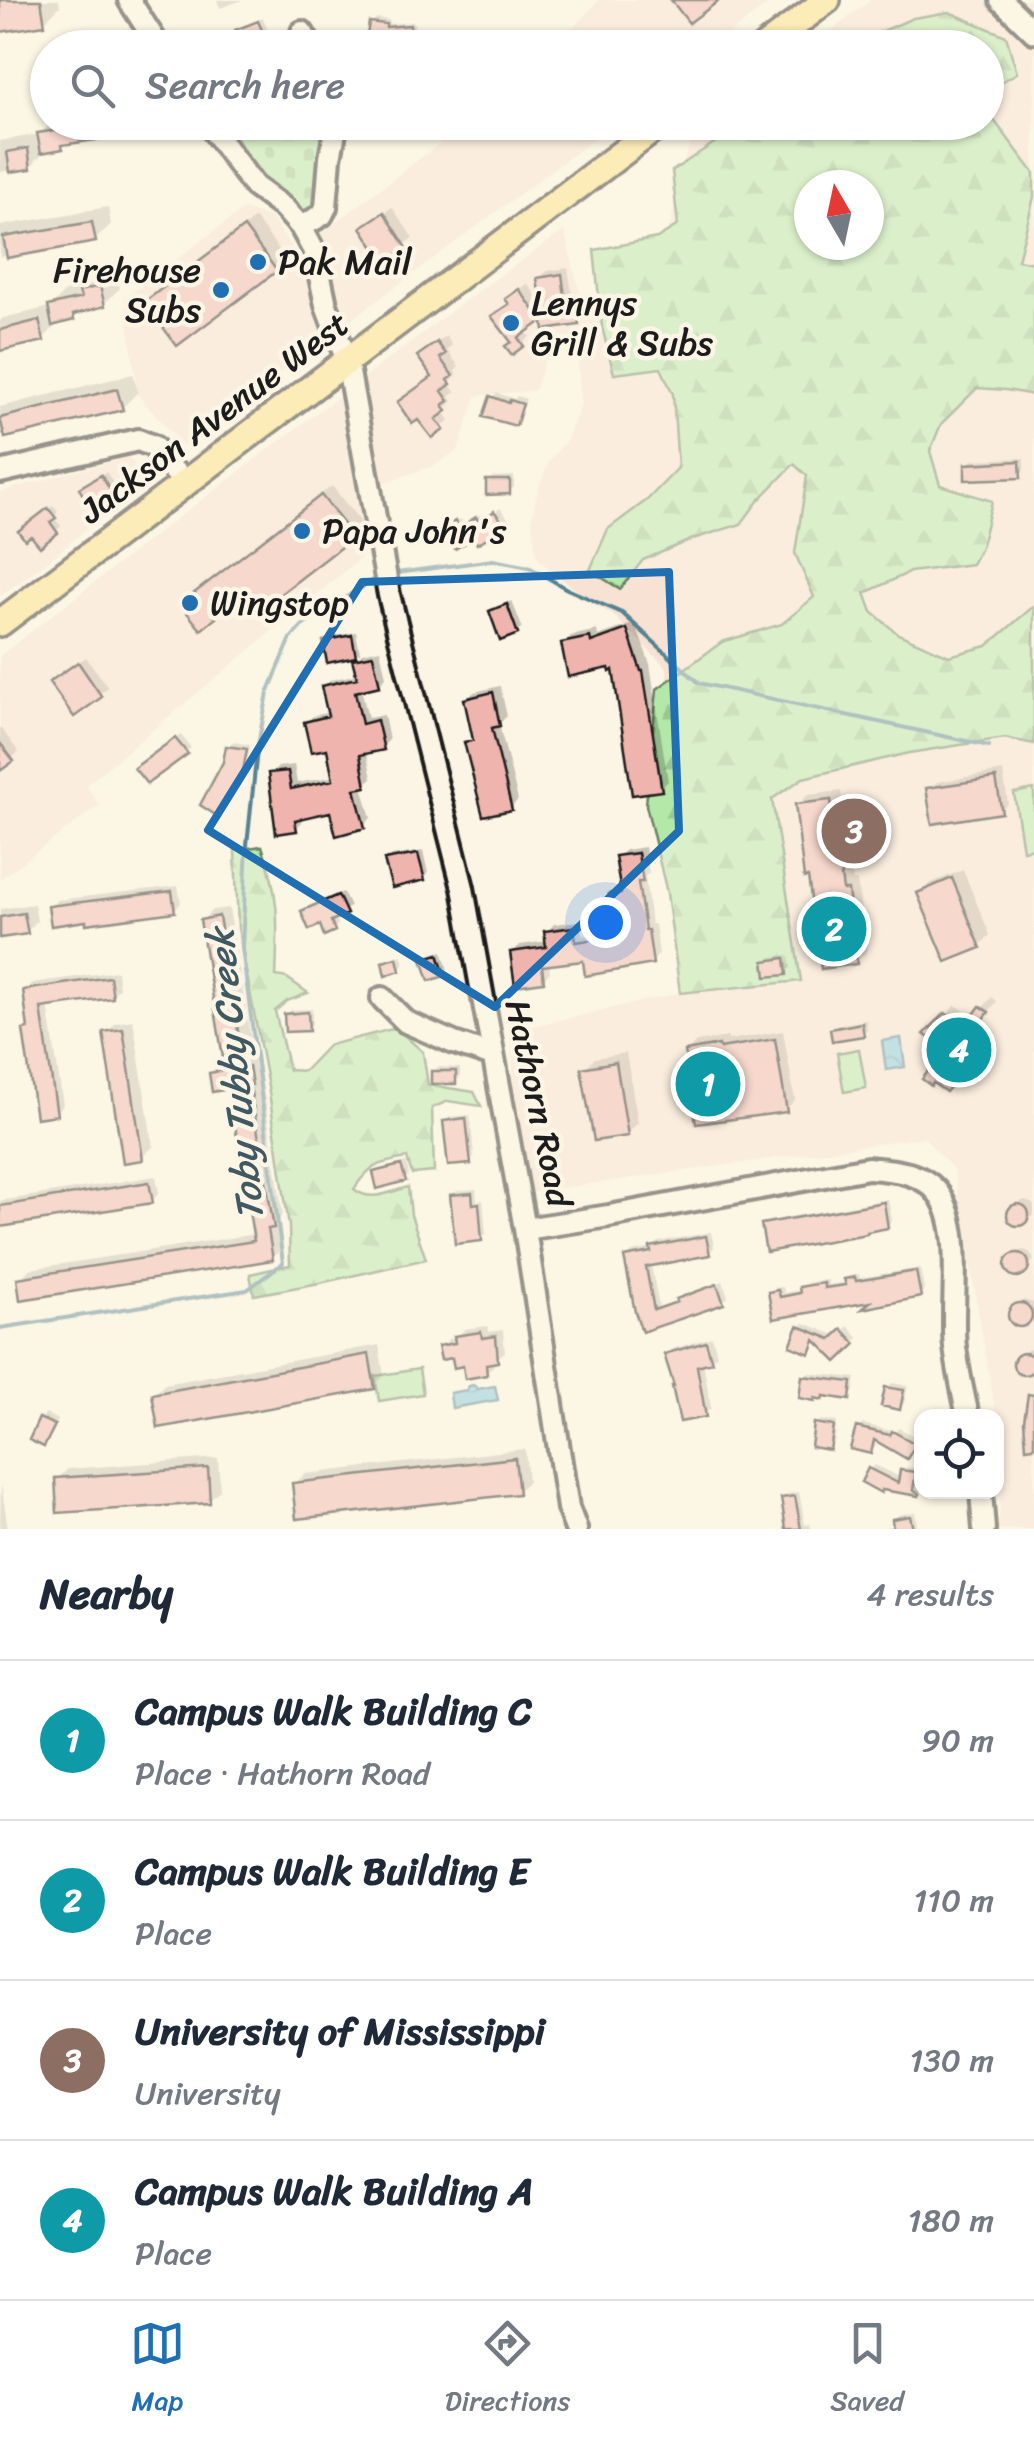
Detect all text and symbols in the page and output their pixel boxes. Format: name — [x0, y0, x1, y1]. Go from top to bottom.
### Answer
search box — [30, 30, 1004, 140]
text: Search here — [145, 52, 345, 119]
icon: search — [65, 58, 120, 113]
north arrow — [794, 170, 884, 260]
place label: Pak Mail — [278, 231, 413, 293]
place label: Firehouse Subs — [53, 239, 201, 341]
marker: Pak Mail — [247, 251, 269, 273]
place label: Lennys Grill & Subs — [531, 272, 713, 374]
marker: Firehouse Subs — [210, 279, 232, 301]
street label: Jackson Avenue West — [64, 294, 363, 541]
marker: Lennys Grill & Subs — [500, 312, 522, 334]
place label: Papa John's — [322, 500, 507, 562]
marker: Papa John's — [291, 520, 313, 542]
place label: Wingstop — [210, 572, 349, 634]
marker: Wingstop — [179, 592, 201, 614]
pin: 3 — [822, 794, 886, 868]
pin: 2 — [802, 892, 866, 966]
your location — [580, 897, 631, 948]
water label: Toby Tubby Creek — [186, 921, 284, 1224]
street label: Hathorn Road — [487, 994, 592, 1215]
pin: 4 — [926, 1012, 992, 1088]
pin: 1 — [676, 1046, 740, 1122]
map controls — [914, 1409, 1004, 1499]
button: locate — [914, 1409, 1004, 1499]
text: Nearby — [40, 1557, 173, 1631]
text: 4 results — [866, 1566, 994, 1623]
text: Campus Walk Building C — [135, 1678, 532, 1745]
text: 1 — [66, 1712, 79, 1769]
text: 90 m — [921, 1712, 994, 1769]
text: Place · Hathorn Road — [135, 1745, 430, 1802]
text: Campus Walk Building E — [135, 1838, 529, 1905]
text: 2 — [63, 1872, 82, 1929]
text: 110 m — [913, 1872, 994, 1929]
text: Place — [135, 1905, 212, 1962]
text: University of Mississippi — [135, 1998, 545, 2065]
text: 3 — [64, 2032, 81, 2089]
text: 130 m — [910, 2032, 994, 2089]
text: University — [135, 2065, 281, 2122]
text: Campus Walk Building A — [135, 2158, 533, 2225]
text: 4 — [62, 2192, 83, 2249]
text: 180 m — [908, 2192, 994, 2249]
text: Place — [135, 2225, 212, 2282]
tab: Map — [130, 2316, 185, 2425]
tab: Directions — [445, 2316, 570, 2425]
tab: Saved — [830, 2316, 904, 2425]

